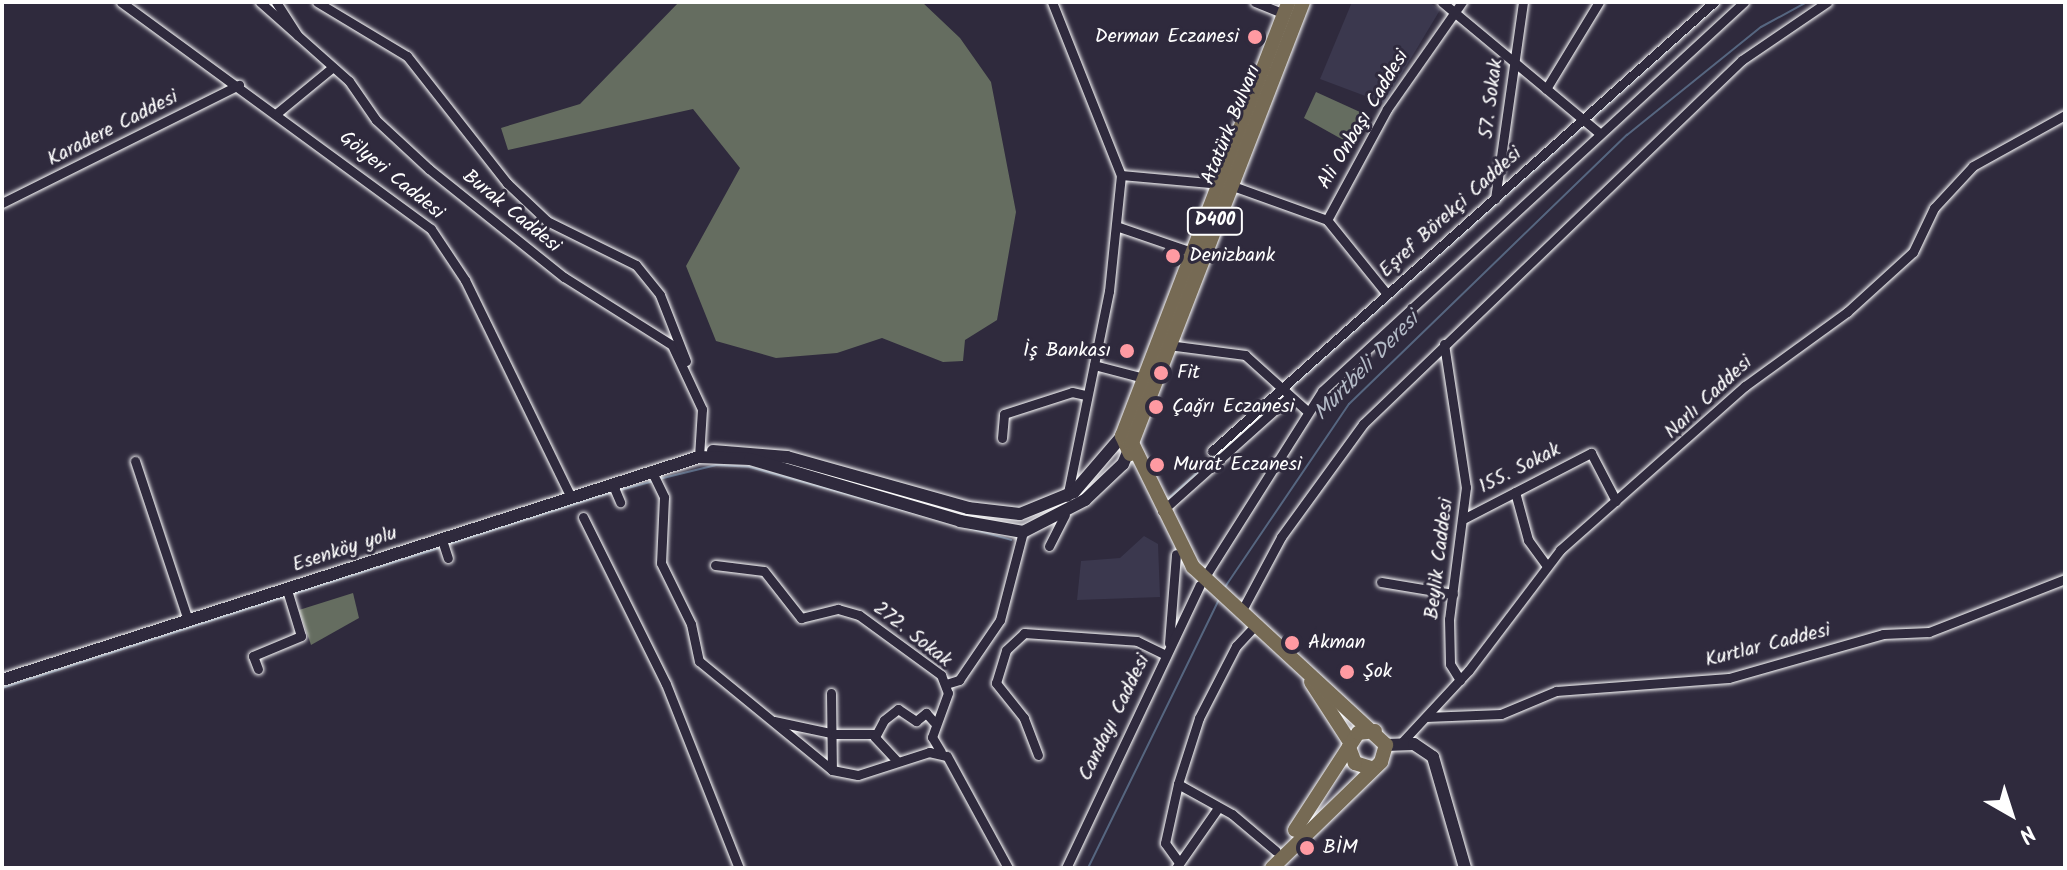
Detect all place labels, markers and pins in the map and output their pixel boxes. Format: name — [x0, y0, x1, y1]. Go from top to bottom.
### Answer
place label: Derman Eczanesi — [1095, 25, 1239, 49]
marker: Derman Eczanesi — [1246, 28, 1264, 46]
place label: Denizbank — [1189, 244, 1275, 268]
marker: Denizbank — [1164, 247, 1182, 265]
place label: İş Bankası — [1023, 339, 1111, 363]
marker: İş Bankası — [1118, 342, 1136, 360]
place label: Fit — [1177, 361, 1200, 385]
marker: Fit — [1152, 364, 1170, 382]
place label: Çağrı Eczanesi — [1172, 395, 1294, 419]
marker: Çağrı Eczanesi — [1147, 398, 1165, 416]
place label: Murat Eczanesi — [1173, 453, 1302, 477]
marker: Murat Eczanesi — [1148, 456, 1166, 474]
place label: Akman — [1308, 631, 1365, 655]
marker: Akman — [1283, 634, 1301, 652]
place label: Şok — [1363, 660, 1392, 684]
marker: Şok — [1338, 663, 1356, 681]
place label: BİM — [1323, 836, 1358, 860]
marker: BİM — [1298, 839, 1316, 857]

